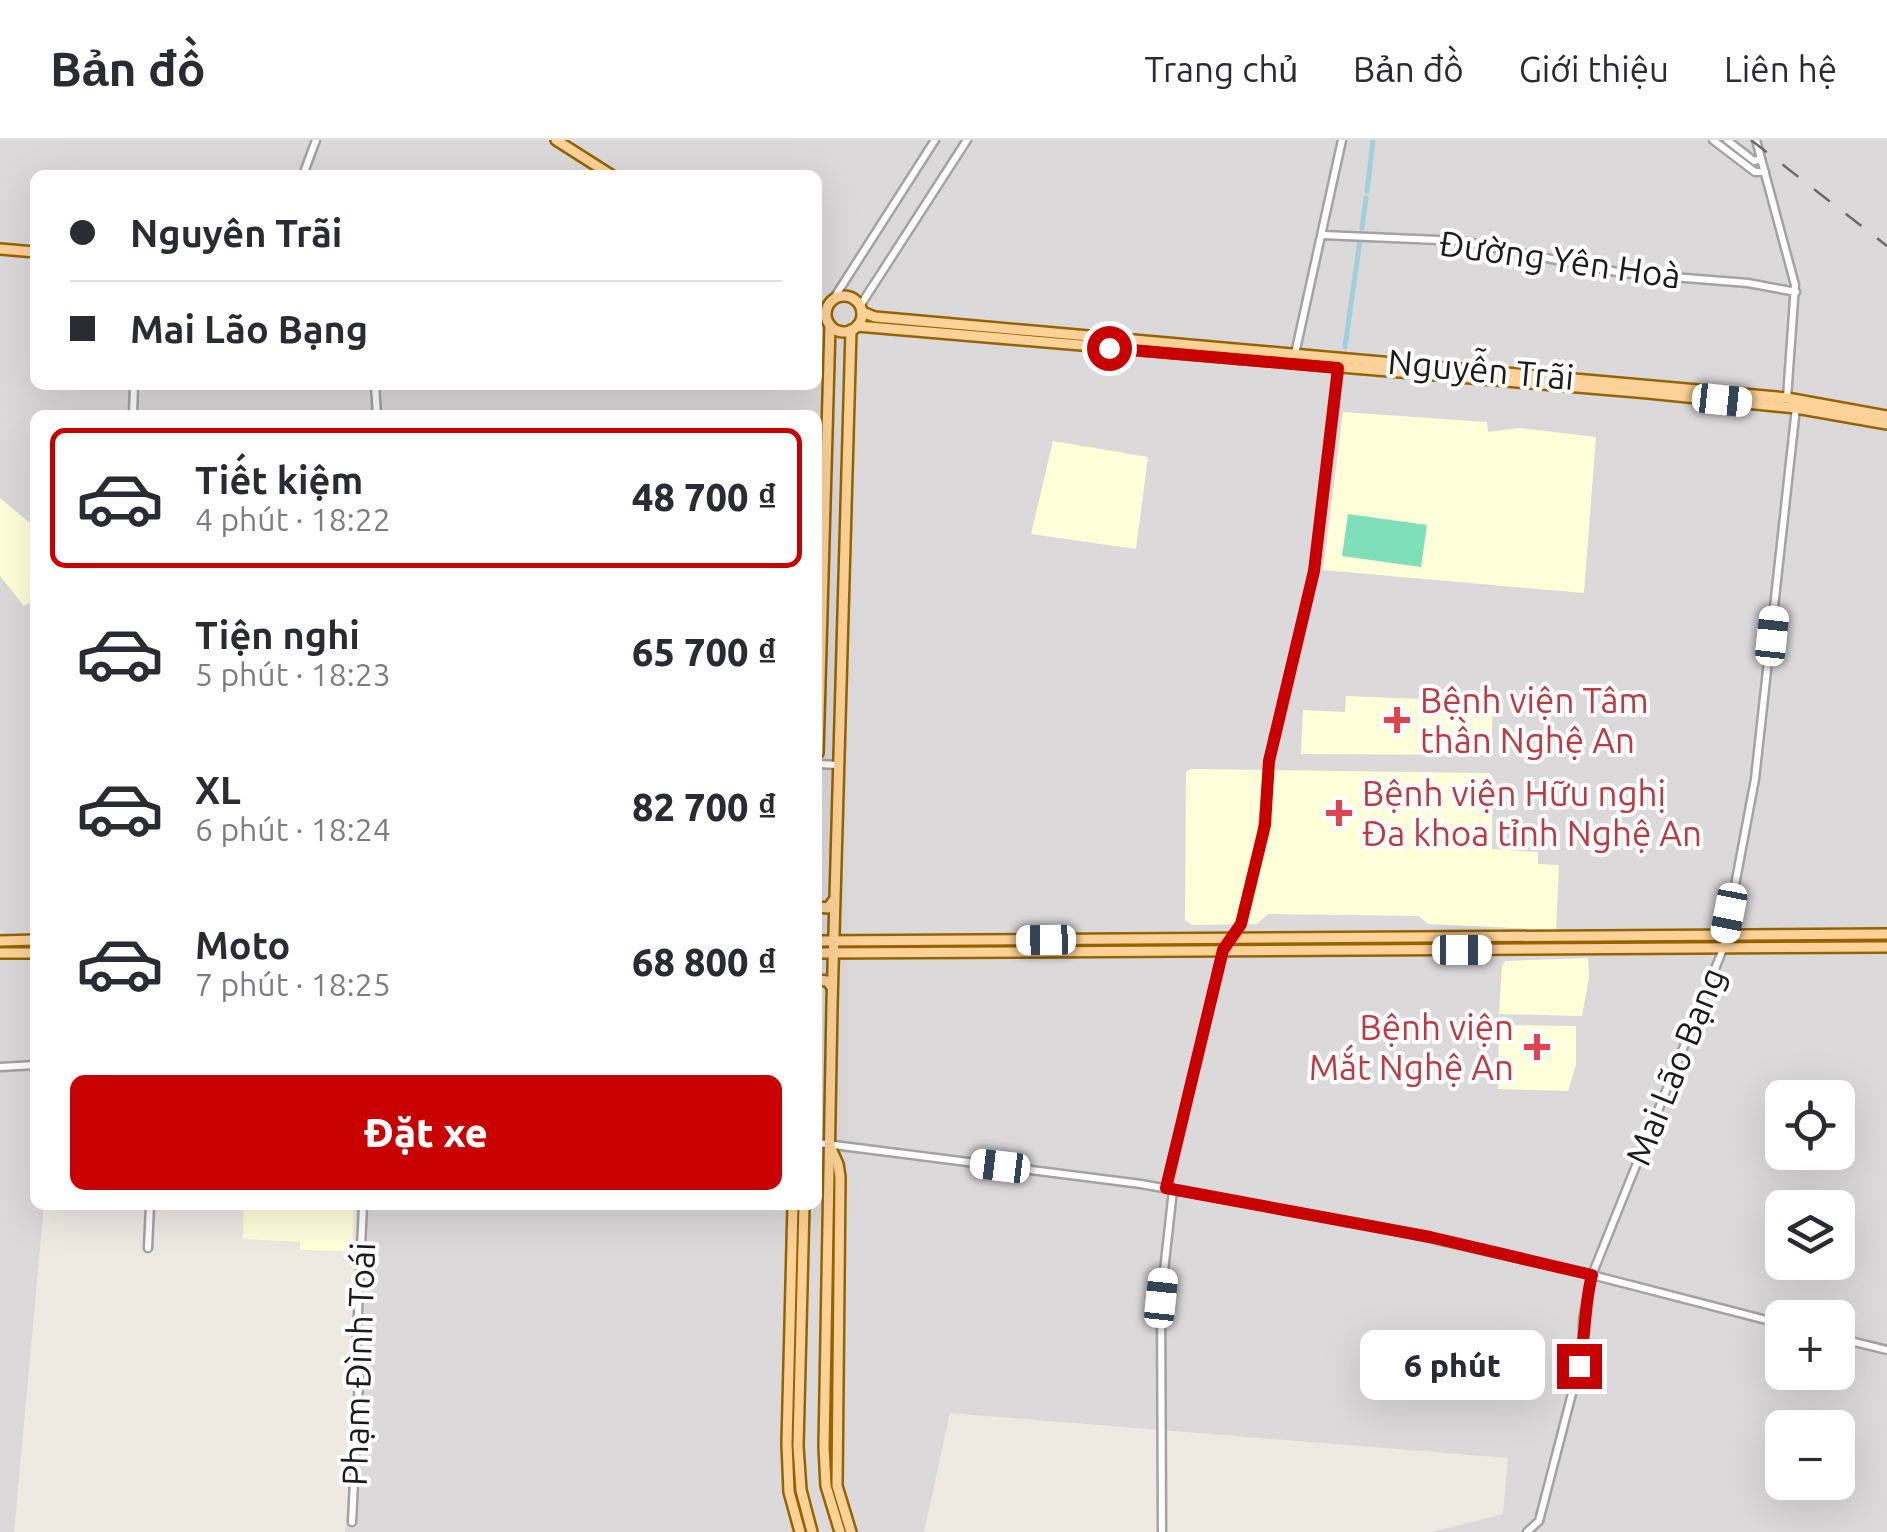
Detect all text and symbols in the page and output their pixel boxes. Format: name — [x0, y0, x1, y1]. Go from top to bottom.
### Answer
text: Bản đồ — [50, 41, 206, 95]
text: Trang chủ — [1145, 49, 1298, 89]
text: Bản đồ — [1353, 49, 1464, 89]
text: Giới thiệu — [1519, 49, 1669, 89]
text: Liên hệ — [1724, 49, 1837, 89]
text: Nguyên Trãi — [130, 212, 342, 254]
street label: Đường Yên Hoà — [1437, 222, 1683, 296]
text: Mai Lão Bạng — [130, 308, 368, 350]
route start — [1087, 326, 1132, 371]
street label: Nguyễn Trãi — [1386, 339, 1576, 397]
car — [1691, 382, 1753, 418]
icon: car — [75, 453, 165, 543]
text: Tiết kiệm — [195, 459, 363, 501]
text: 48 700 ₫ — [632, 476, 777, 518]
text: 4 phút · 18:22 — [195, 501, 391, 537]
car — [1754, 605, 1790, 667]
icon: car — [75, 608, 165, 698]
text: Tiện nghi — [195, 614, 360, 656]
text: 65 700 ₫ — [632, 631, 777, 673]
text: 5 phút · 18:23 — [195, 656, 391, 692]
place label: Bệnh viện Tâm thần Nghệ An — [1420, 680, 1649, 760]
marker: Bệnh viện Tâm thần Nghệ An — [1384, 707, 1410, 733]
icon: car — [75, 763, 165, 853]
text: XL — [195, 769, 241, 811]
place label: Bệnh viện Hữu nghị Đa khoa tỉnh Nghệ An — [1362, 773, 1702, 853]
text: 82 700 ₫ — [632, 786, 777, 828]
marker: Bệnh viện Hữu nghị Đa khoa tỉnh Nghệ An — [1326, 800, 1352, 826]
text: 6 phút · 18:24 — [195, 811, 391, 847]
car — [1709, 881, 1749, 945]
icon: car — [75, 918, 165, 1008]
text: Moto — [195, 924, 290, 966]
car — [1016, 924, 1076, 956]
car — [1432, 935, 1492, 965]
text: 68 800 ₫ — [632, 941, 777, 983]
street label: Mai Lão Bạng — [1617, 961, 1733, 1171]
text: 7 phút · 18:25 — [195, 966, 391, 1002]
place label: Bệnh viện Mắt Nghệ An — [1309, 1007, 1514, 1087]
marker: Bệnh viện Mắt Nghệ An — [1524, 1034, 1550, 1060]
button: Đặt xe — [70, 1075, 782, 1190]
map controls — [1765, 1080, 1855, 1500]
button: locate — [1765, 1080, 1855, 1170]
car — [968, 1147, 1032, 1185]
button: layers — [1765, 1190, 1855, 1280]
street label: Phạm Đình Toái — [334, 1242, 382, 1486]
car — [1143, 1267, 1179, 1329]
button: + — [1765, 1300, 1855, 1390]
callout: 6 phút — [1359, 1331, 1544, 1401]
route end — [1557, 1344, 1602, 1389]
text: 6 phút — [1404, 1347, 1501, 1383]
button: − — [1765, 1410, 1855, 1500]

